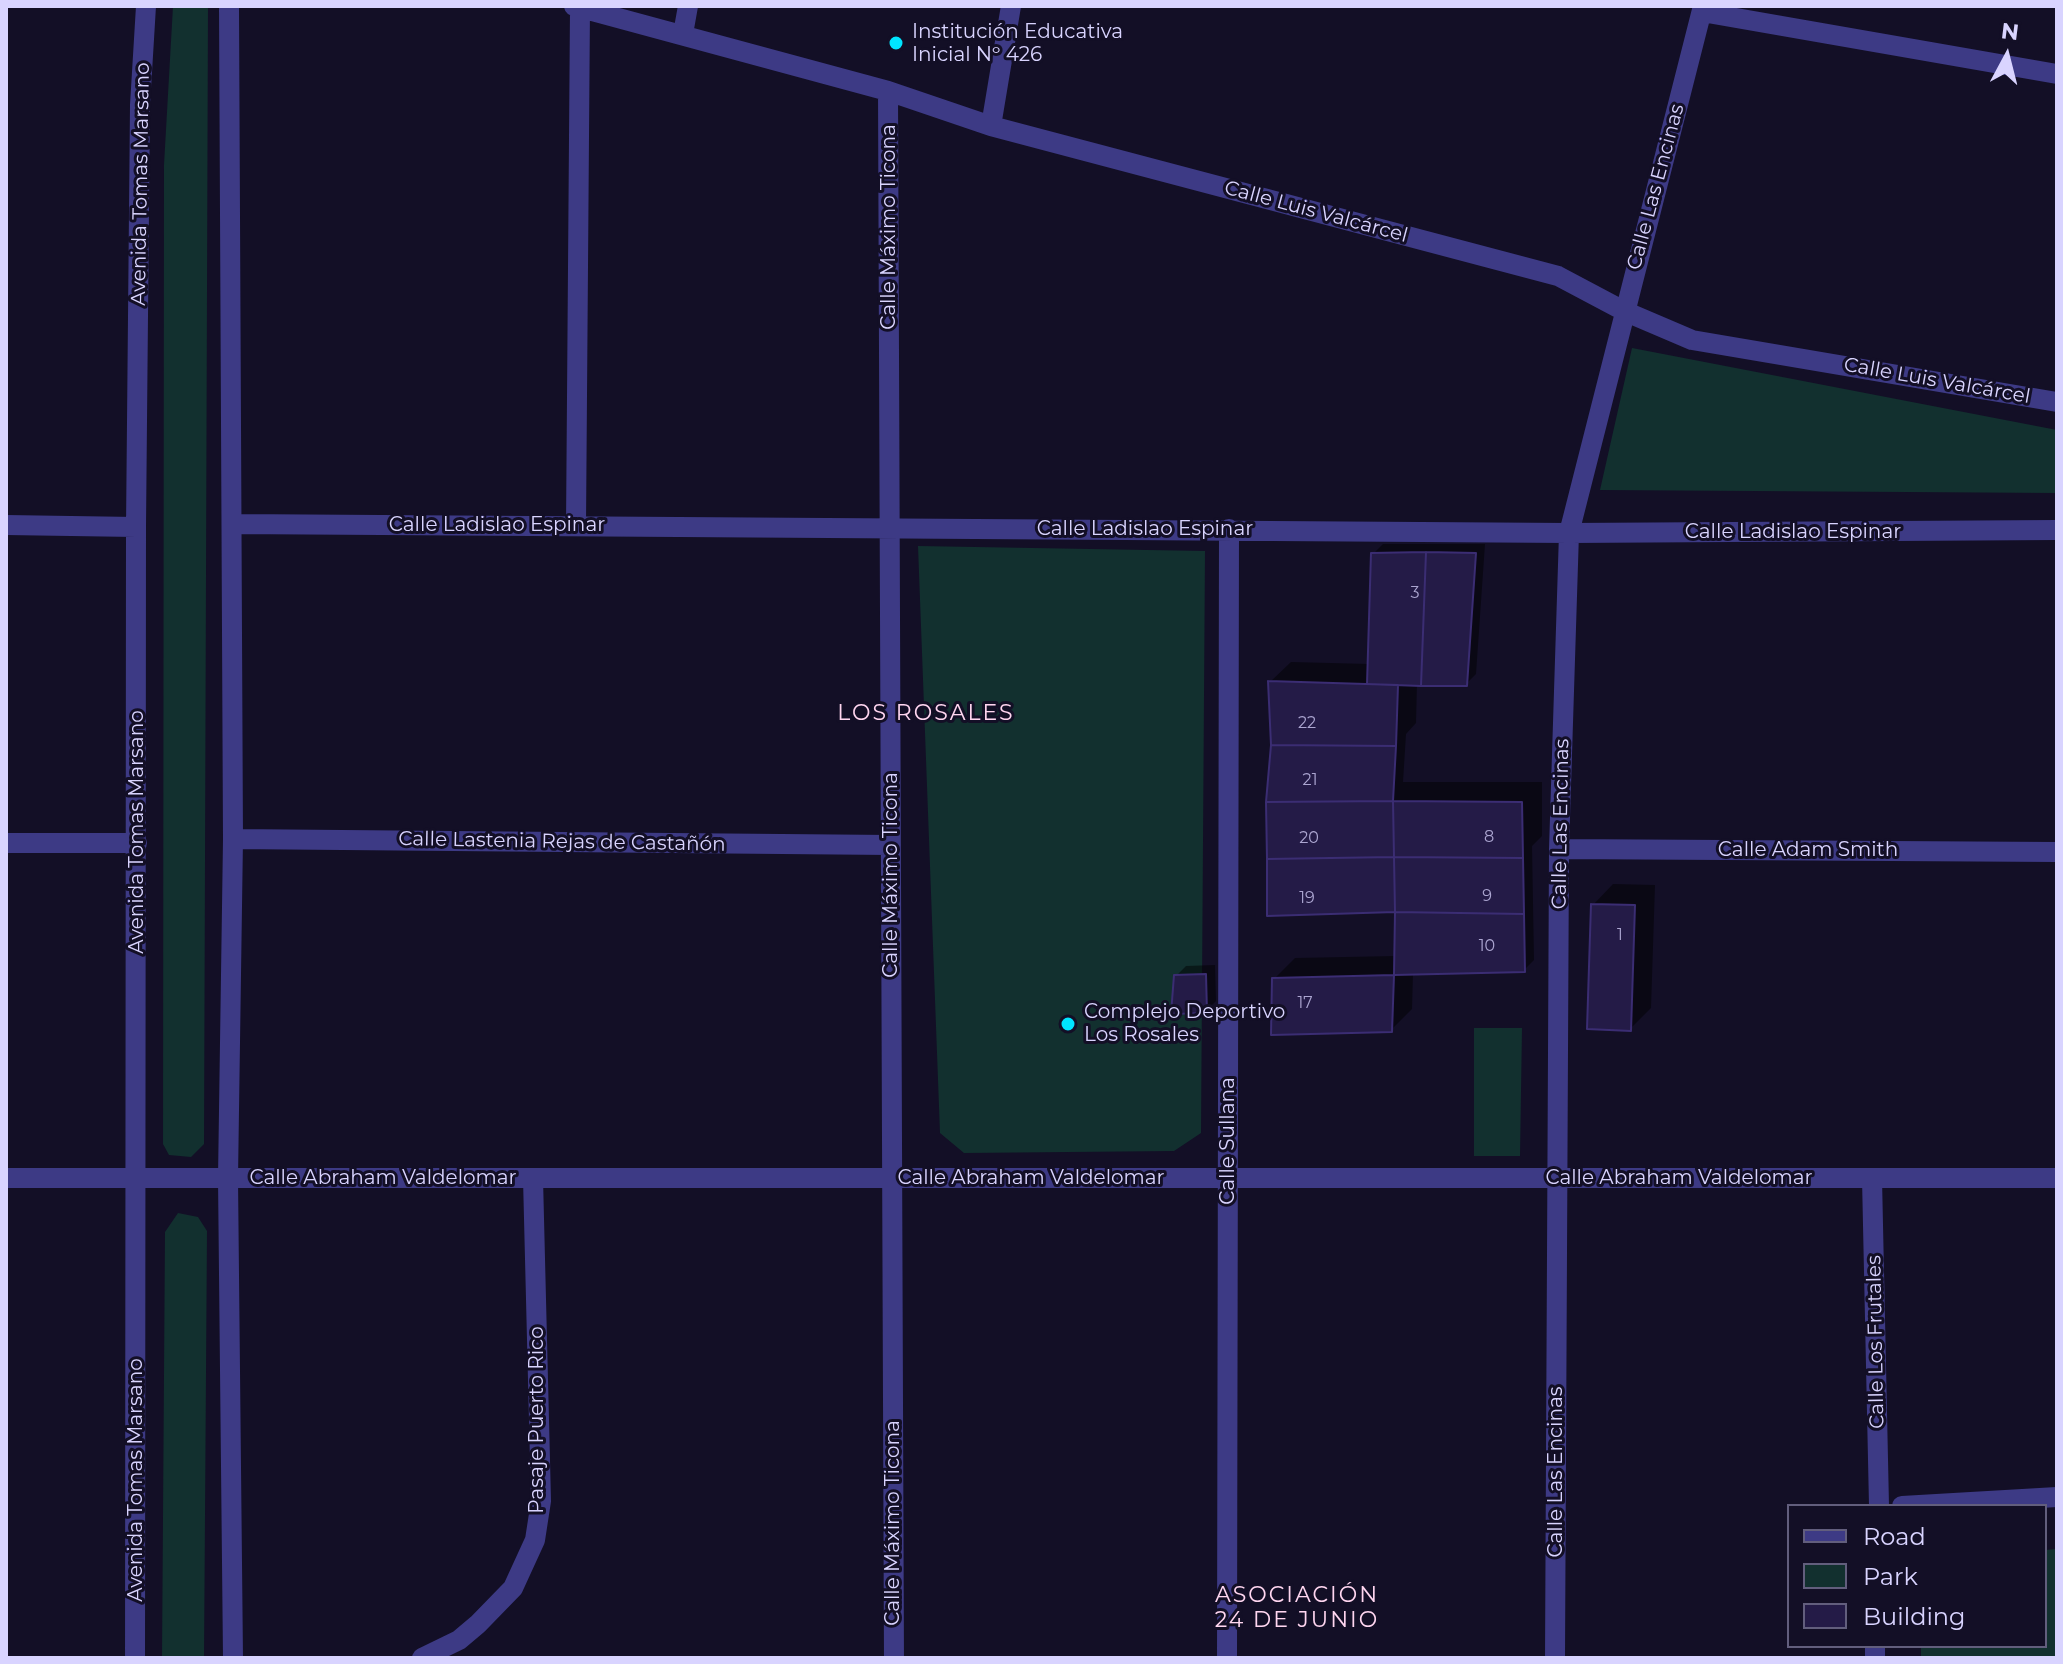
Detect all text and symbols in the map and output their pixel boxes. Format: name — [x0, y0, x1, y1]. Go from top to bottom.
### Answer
north arrow — [1967, 16, 2047, 96]
text: N — [2000, 17, 2020, 46]
place label: Institución Educativa Inicial Nº 426 — [912, 20, 1123, 67]
marker: Institución Educativa Inicial Nº 426 — [887, 34, 905, 52]
street label: Avenida Tomas Marsano — [127, 62, 155, 306]
street label: Calle Las Encinas — [1622, 101, 1690, 273]
street label: Calle Máximo Ticona — [877, 124, 901, 330]
street label: Calle Luis Valcárcel — [1222, 176, 1410, 248]
street label: Calle Luis Valcárcel — [1842, 353, 2032, 409]
street label: Calle Ladislao Espinar — [389, 513, 605, 537]
street label: Calle Ladislao Espinar — [1037, 517, 1253, 541]
street label: Calle Ladislao Espinar — [1685, 520, 1901, 544]
house number: 3 — [1410, 583, 1420, 603]
district label: LOS ROSALES — [837, 701, 1015, 727]
street label: Avenida Tomas Marsano — [125, 710, 149, 954]
house number: 22 — [1298, 713, 1316, 733]
street label: Calle Las Encinas — [1548, 738, 1574, 910]
house number: 21 — [1303, 770, 1317, 790]
street label: Calle Máximo Ticona — [879, 772, 903, 978]
street label: Calle Lastenia Rejas de Castañón — [398, 827, 726, 857]
house number: 8 — [1484, 827, 1494, 847]
house number: 20 — [1299, 828, 1319, 848]
street label: Calle Adam Smith — [1718, 838, 1898, 862]
house number: 9 — [1482, 886, 1492, 906]
house number: 19 — [1299, 888, 1315, 908]
house number: 1 — [1617, 925, 1623, 945]
house number: 10 — [1479, 936, 1495, 956]
house number: 17 — [1297, 993, 1313, 1013]
place label: Complejo Deportivo Los Rosales — [1084, 1000, 1285, 1047]
marker: Complejo Deportivo Los Rosales — [1059, 1015, 1077, 1033]
street label: Calle Sullana — [1216, 1077, 1240, 1205]
street label: Calle Abraham Valdelomar — [249, 1166, 517, 1190]
street label: Calle Abraham Valdelomar — [897, 1166, 1165, 1190]
street label: Calle Abraham Valdelomar — [1545, 1166, 1813, 1190]
street label: Calle Los Frutales — [1862, 1255, 1890, 1429]
street label: Pasaje Puerto Rico — [525, 1326, 549, 1514]
street label: Avenida Tomas Marsano — [124, 1358, 148, 1602]
street label: Calle Las Encinas — [1544, 1387, 1568, 1557]
street label: Calle Máximo Ticona — [881, 1420, 905, 1626]
legend — [1787, 1504, 2047, 1648]
text: Road — [1863, 1522, 1926, 1551]
text: Park — [1863, 1562, 1918, 1591]
district label: ASOCIACIÓN 24 DE JUNIO — [1215, 1583, 1379, 1634]
text: Building — [1863, 1602, 1966, 1631]

